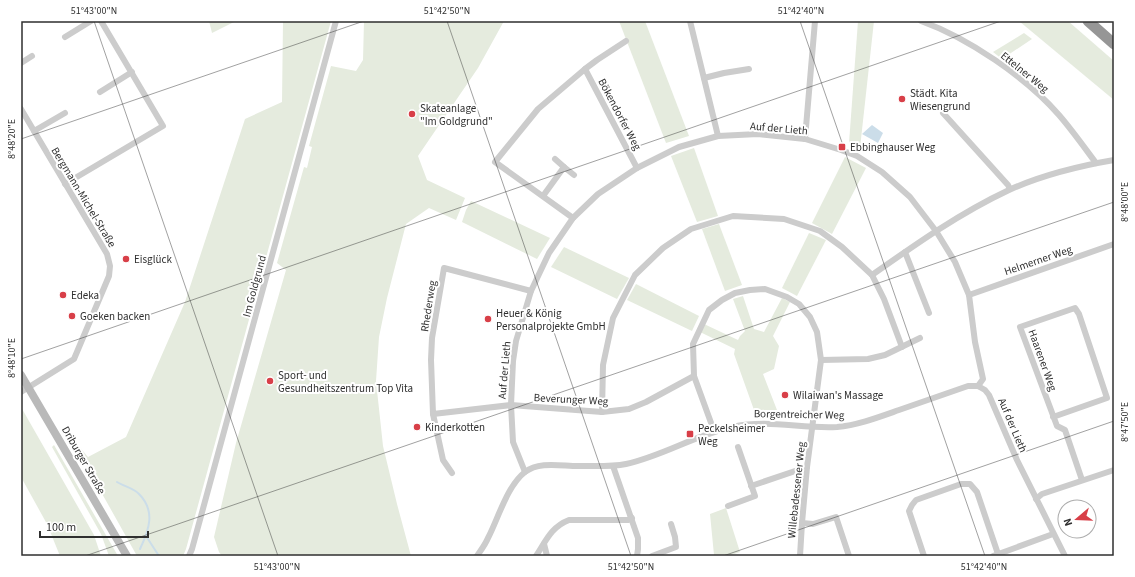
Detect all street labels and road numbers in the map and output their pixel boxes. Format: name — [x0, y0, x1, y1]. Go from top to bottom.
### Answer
street label: Ettelner Weg — [997, 48, 1052, 97]
street label: Bökendorfer Weg — [594, 76, 645, 153]
street label: Auf der Lieth — [749, 118, 809, 138]
street label: Bergmann-Michel-Straße — [48, 144, 120, 251]
street label: Helmerner Weg — [1002, 242, 1075, 279]
street label: Im Goldgrund — [239, 254, 270, 319]
street label: Rhederweg — [417, 279, 440, 333]
street label: Haarener Weg — [1024, 327, 1061, 393]
street label: Auf der Lieth — [494, 340, 514, 400]
street label: Beverunger Weg — [533, 390, 609, 409]
street label: Auf der Lieth — [994, 396, 1031, 455]
street label: Borgentreicher Weg — [754, 406, 845, 423]
street label: Driburger Straße — [58, 424, 109, 497]
street label: Willebadessener Weg — [784, 441, 809, 539]

